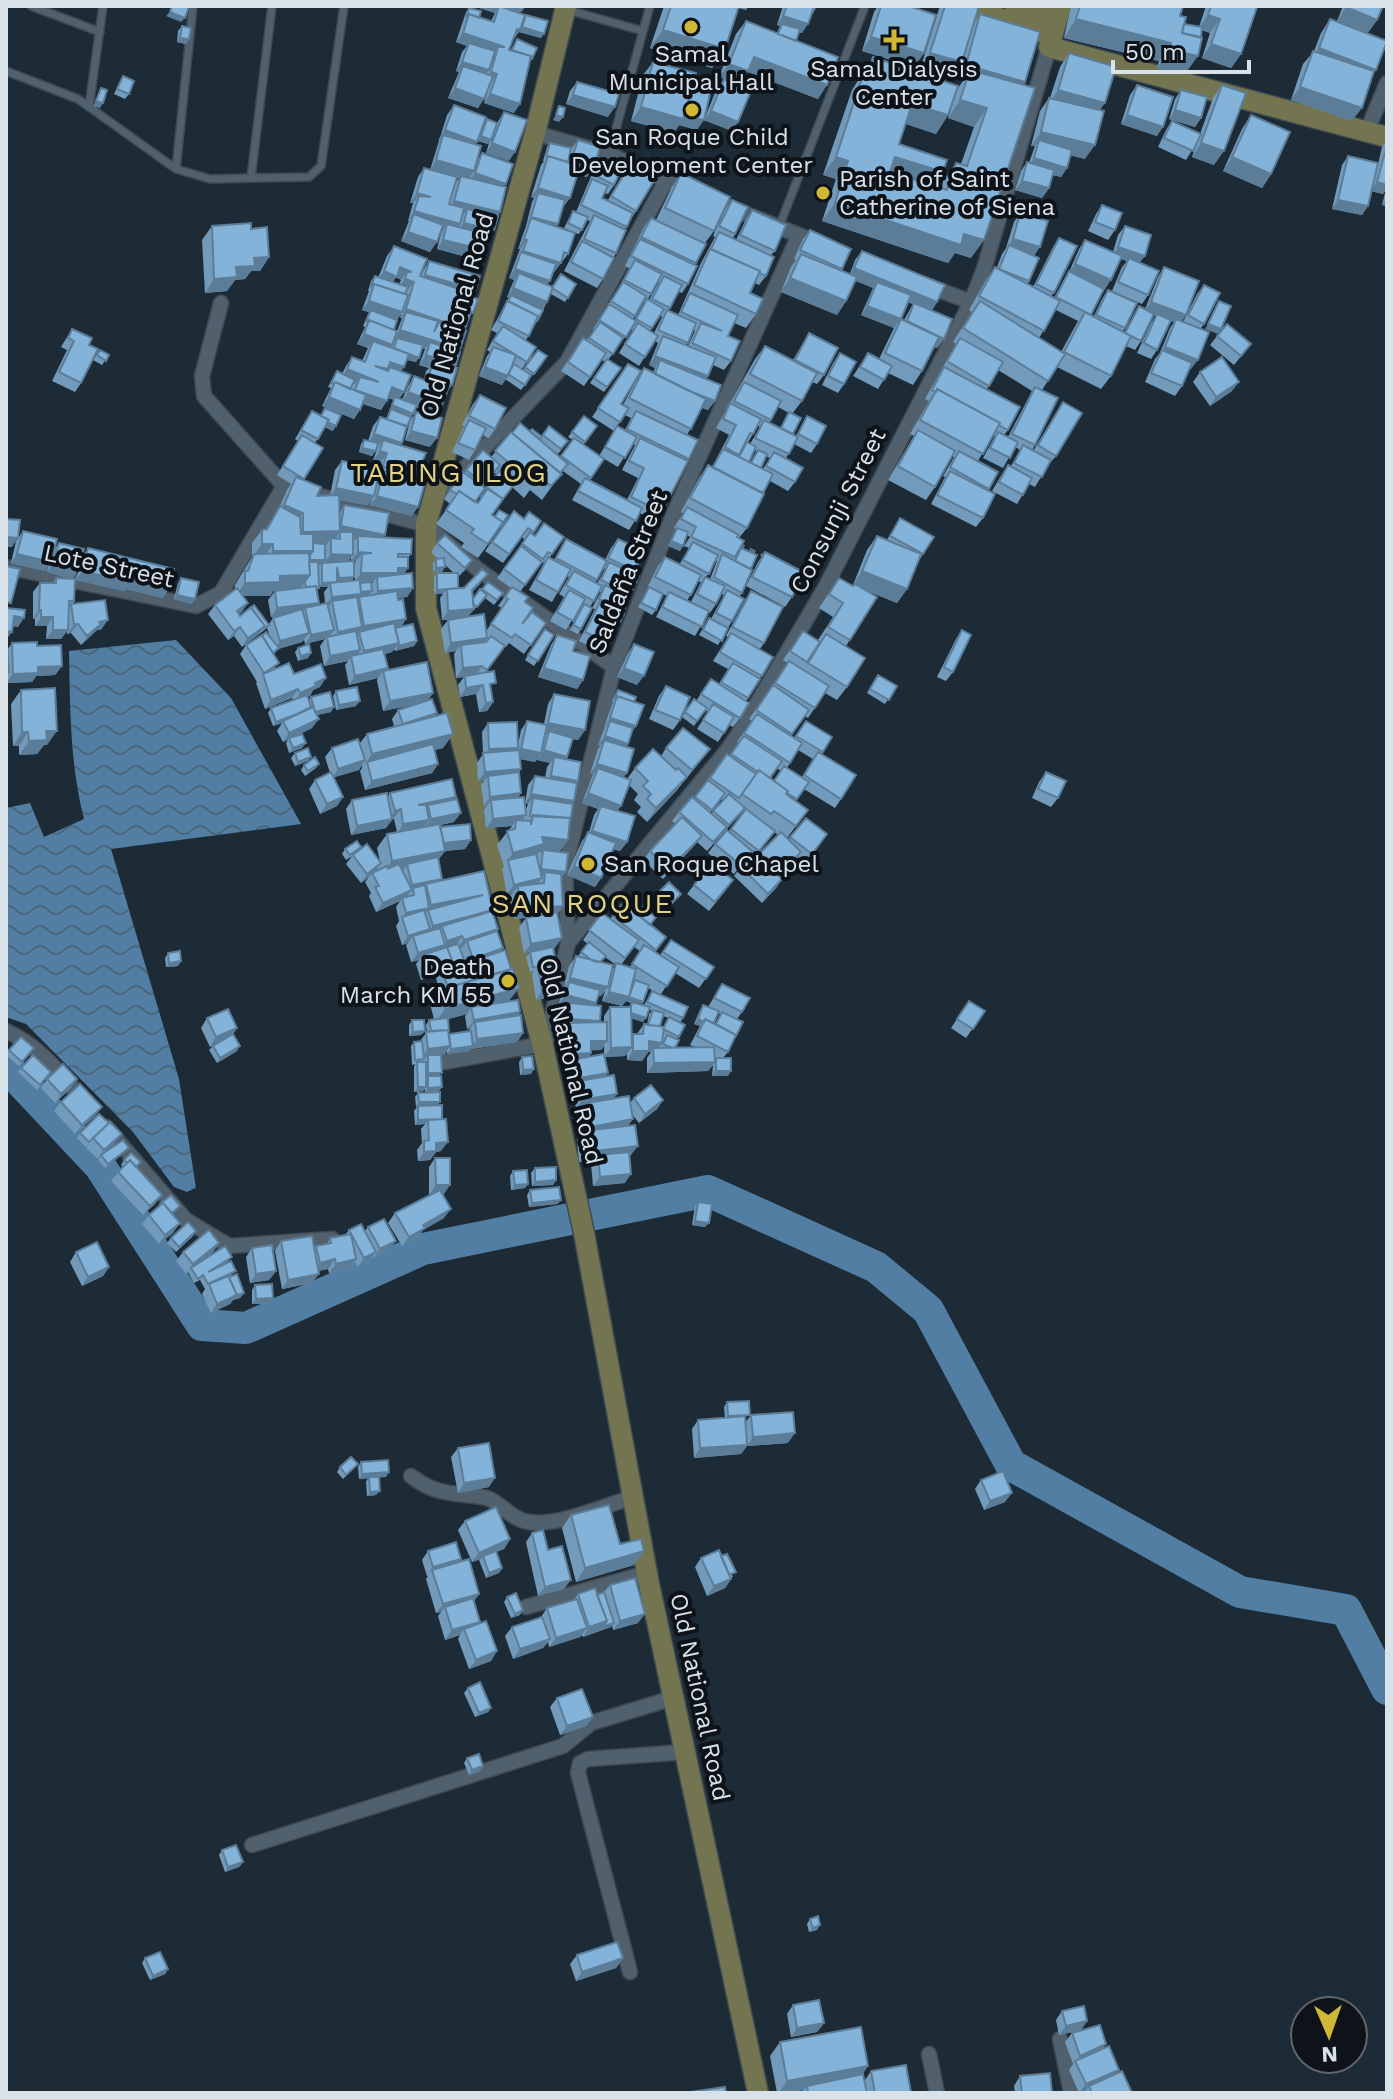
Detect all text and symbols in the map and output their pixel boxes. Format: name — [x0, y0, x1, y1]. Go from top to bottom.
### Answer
marker: Samal Municipal Hall — [682, 18, 700, 36]
scale bar — [1113, 24, 1249, 74]
marker: Samal Dialysis Center — [883, 29, 905, 51]
text: 50 m — [1125, 38, 1185, 66]
place label: Samal Municipal Hall — [608, 40, 774, 96]
place label: Samal Dialysis Center — [810, 55, 978, 111]
marker: San Roque Child Development Center — [683, 101, 701, 119]
place label: San Roque Child Development Center — [571, 123, 813, 179]
place label: Parish of Saint Catherine of Siena — [839, 165, 1055, 221]
marker: Parish of Saint Catherine of Siena — [814, 184, 832, 202]
street label: Old National Road — [414, 209, 500, 421]
street label: Consunji Street — [784, 424, 892, 598]
district label: TABING ILOG — [350, 456, 548, 489]
street label: Saldaña Street — [583, 487, 673, 657]
street label: Lote Street — [41, 539, 177, 593]
place label: San Roque Chapel — [604, 850, 819, 878]
marker: San Roque Chapel — [579, 855, 597, 873]
district label: SAN ROQUE — [492, 887, 674, 920]
place label: Death March KM 55 — [340, 953, 492, 1009]
street label: Old National Road — [534, 955, 608, 1167]
marker: Death March KM 55 — [499, 972, 517, 990]
street label: Old National Road — [664, 1591, 736, 1803]
north arrow — [1289, 1995, 1369, 2075]
text: N — [1321, 2042, 1338, 2067]

